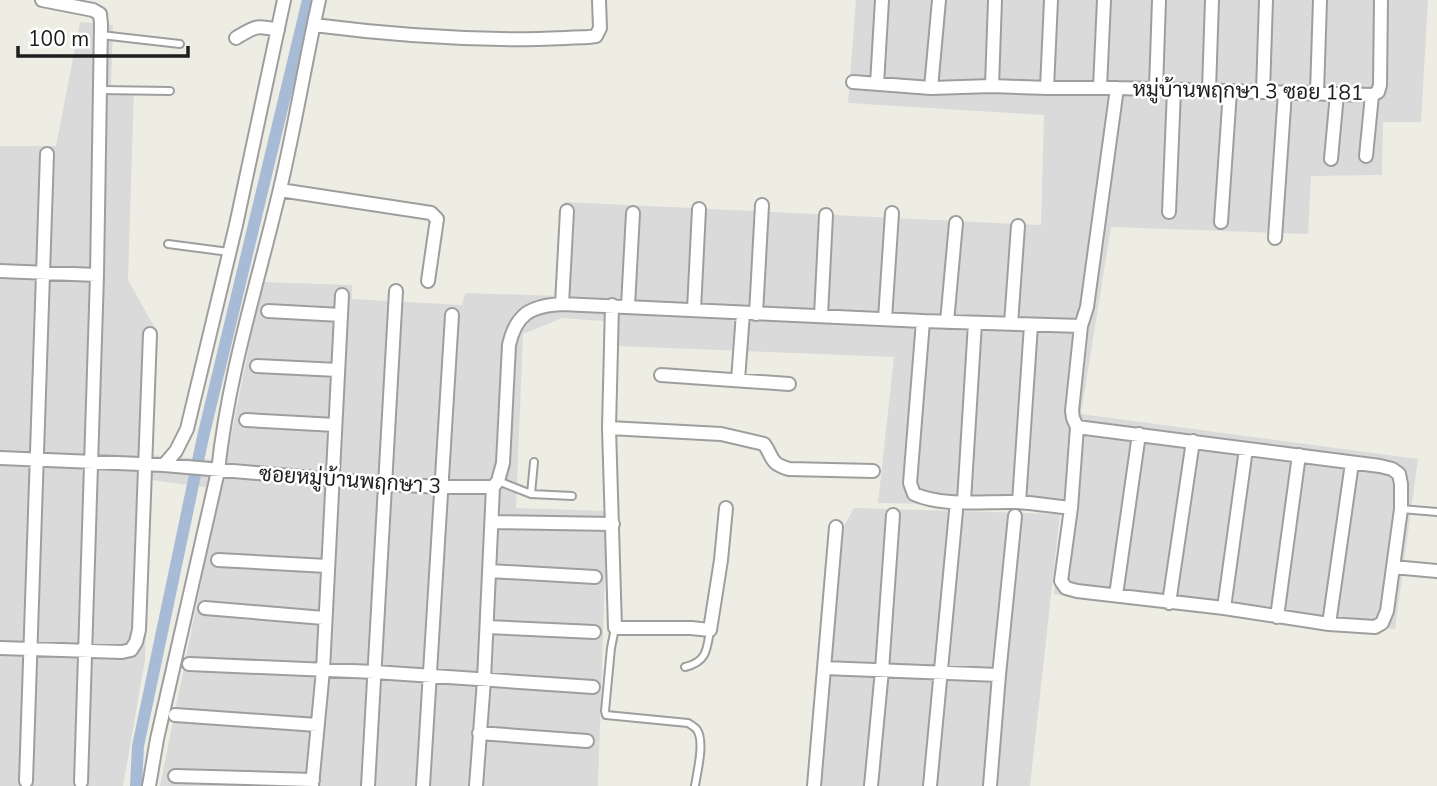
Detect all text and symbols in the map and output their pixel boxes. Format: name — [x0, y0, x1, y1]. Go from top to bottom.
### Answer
scale bar — [18, 14, 187, 58]
text: 100 m — [28, 25, 89, 53]
street label: หมู่บ้านพฤกษา 3 ซอย 181 — [1132, 75, 1364, 108]
street label: ซอยหมู่บ้านพฤกษา 3 — [258, 460, 442, 501]

